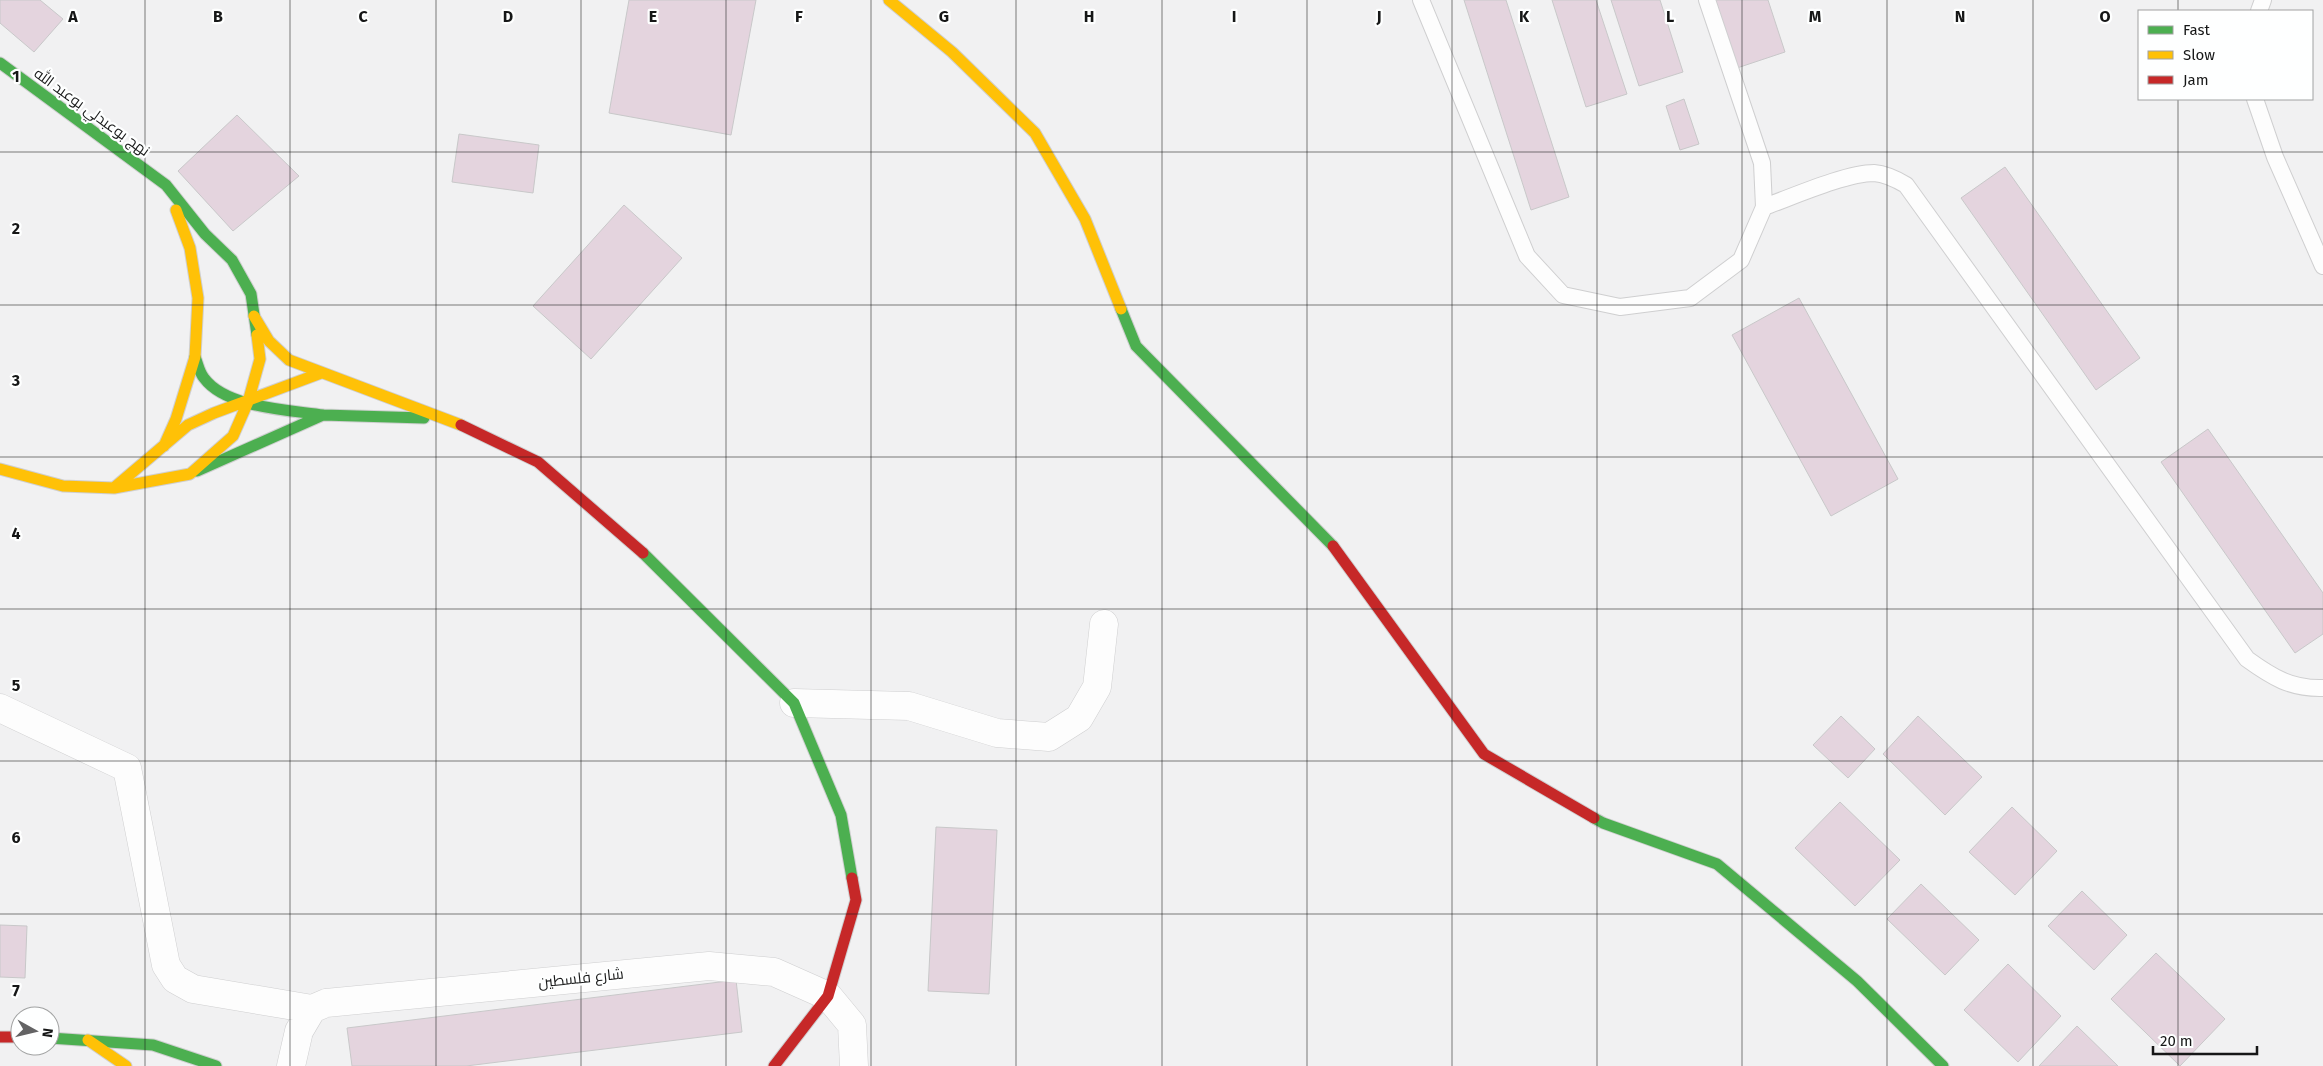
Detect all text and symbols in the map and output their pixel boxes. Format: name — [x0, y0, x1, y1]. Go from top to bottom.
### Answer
text: A — [67, 7, 78, 26]
text: B — [213, 7, 223, 26]
text: C — [358, 7, 368, 26]
text: D — [503, 7, 513, 26]
text: E — [649, 7, 657, 26]
text: F — [795, 7, 803, 26]
text: G — [939, 7, 949, 26]
text: H — [1084, 7, 1094, 26]
text: I — [1232, 7, 1236, 26]
text: J — [1375, 7, 1382, 26]
text: K — [1519, 7, 1530, 26]
text: L — [1666, 7, 1674, 26]
text: M — [1809, 7, 1822, 26]
text: N — [1955, 7, 1965, 26]
text: O — [2099, 7, 2111, 26]
legend — [2138, 10, 2313, 100]
text: Fast — [2183, 21, 2210, 39]
text: Slow — [2183, 46, 2215, 64]
street label: نهج بوعبدلي بوعبد الله — [29, 63, 154, 162]
text: 1 — [12, 67, 20, 86]
text: Jam — [2183, 71, 2209, 89]
text: 2 — [12, 219, 20, 238]
text: 3 — [11, 371, 20, 390]
text: 4 — [11, 524, 21, 543]
text: 5 — [12, 676, 21, 695]
text: 6 — [11, 828, 21, 847]
street label: شارع فلسطين — [537, 965, 625, 993]
text: 7 — [12, 981, 20, 1000]
north arrow — [10, 1006, 60, 1056]
scale bar — [2153, 1024, 2257, 1056]
text: N — [38, 1027, 56, 1039]
text: 20 m — [2160, 1032, 2193, 1050]

